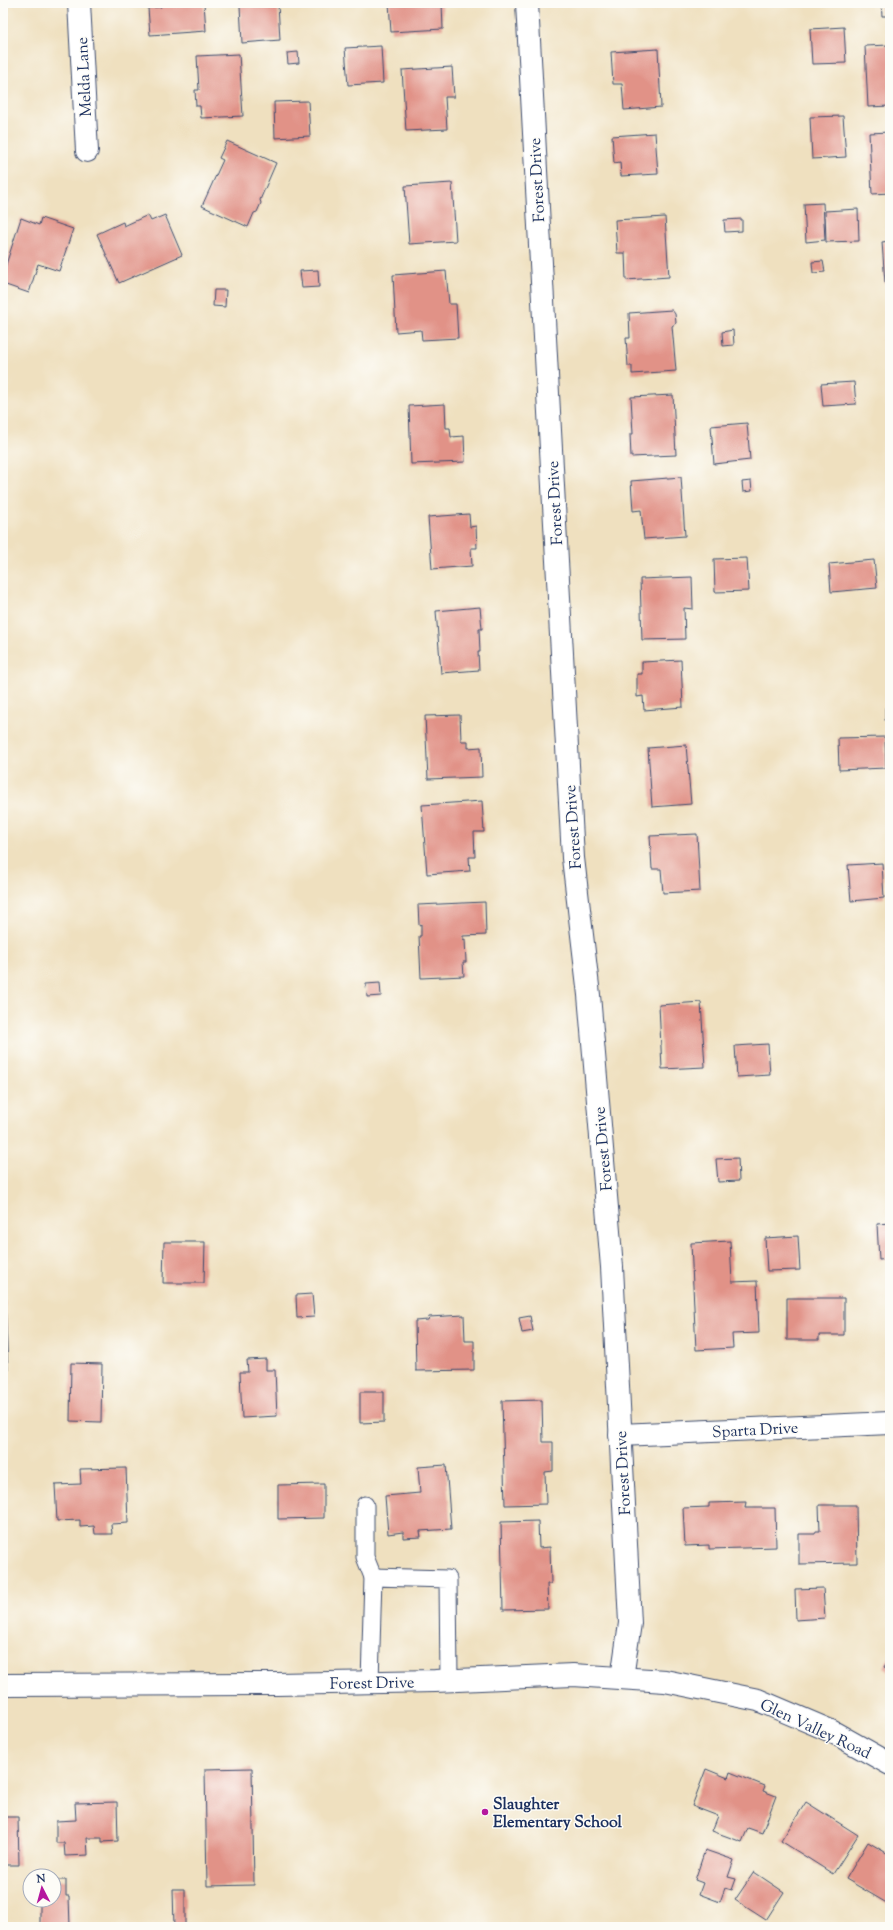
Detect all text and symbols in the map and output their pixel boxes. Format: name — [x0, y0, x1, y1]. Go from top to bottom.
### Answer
street label: Melda Lane — [72, 36, 99, 117]
street label: Forest Drive — [525, 137, 552, 223]
street label: Forest Drive — [543, 460, 570, 546]
street label: Forest Drive — [560, 784, 589, 870]
street label: Forest Drive — [589, 1106, 620, 1192]
street label: Sparta Drive — [711, 1418, 799, 1445]
street label: Forest Drive — [611, 1430, 638, 1516]
street label: Forest Drive — [330, 1672, 414, 1697]
street label: Glen Valley Road — [756, 1694, 874, 1766]
place label: Slaughter Elementary School — [493, 1794, 623, 1835]
marker: Slaughter Elementary School — [480, 1807, 490, 1817]
north arrow — [22, 1868, 62, 1908]
text: N — [35, 1871, 46, 1888]

